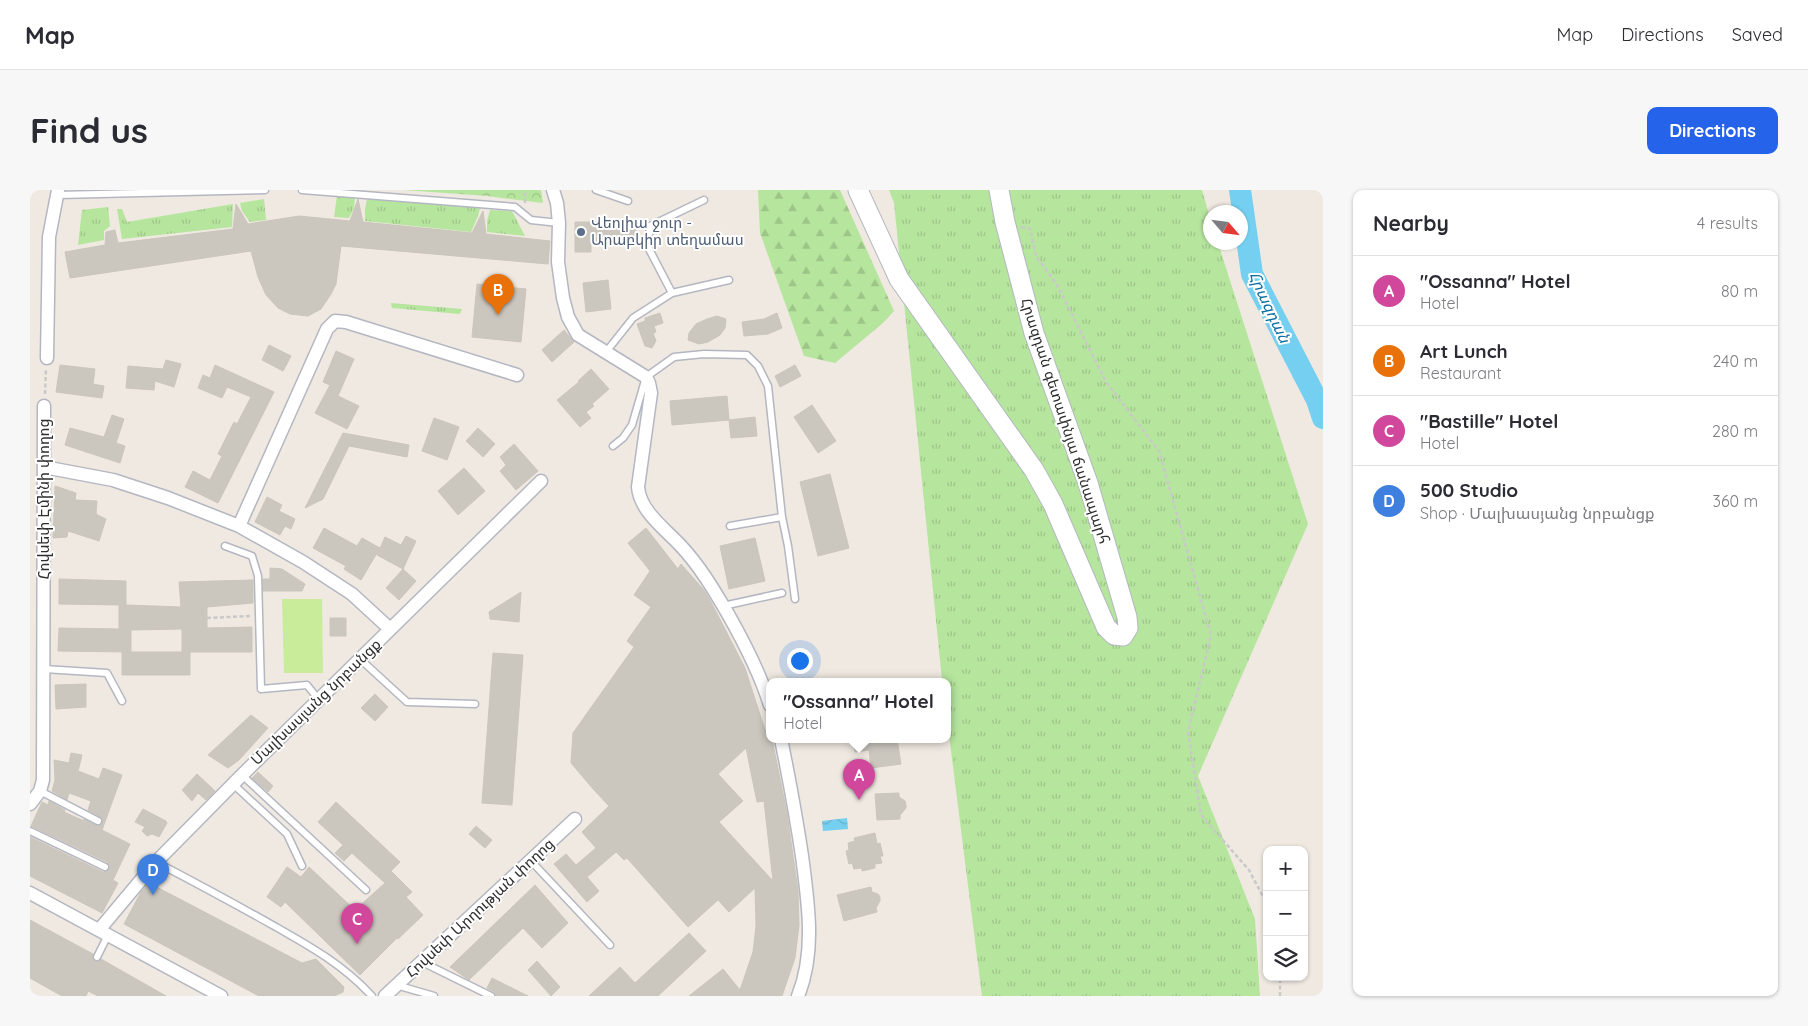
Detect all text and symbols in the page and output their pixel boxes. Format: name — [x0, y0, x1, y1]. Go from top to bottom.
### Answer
text: Map — [25, 20, 75, 50]
text: Map — [1556, 23, 1593, 46]
text: Directions — [1621, 23, 1704, 46]
text: Saved — [1732, 23, 1783, 46]
button: Directions — [1647, 107, 1778, 154]
text: Find us — [30, 108, 148, 152]
north arrow — [1203, 205, 1248, 250]
text: Nearby — [1373, 210, 1449, 236]
place label: Վեոլիա ջուր - Արաբկիր տեղամաս — [591, 213, 744, 249]
text: 4 results — [1697, 213, 1758, 233]
marker: Վեոլիա ջուր - Արաբկիր տեղամաս — [575, 226, 587, 238]
water label: Հրազդան — [1245, 268, 1296, 347]
text: "Ossanna" Hotel — [1420, 269, 1571, 293]
pin: B — [482, 274, 514, 315]
text: A — [1384, 281, 1394, 301]
text: 80 m — [1721, 281, 1758, 301]
text: Hotel — [1420, 293, 1459, 313]
street label: Հրազդան գետափնյա ճանապարհ — [1017, 296, 1114, 546]
text: Art Lunch — [1420, 339, 1508, 363]
text: B — [1384, 351, 1394, 371]
text: 240 m — [1712, 351, 1758, 371]
text: Restaurant — [1420, 363, 1502, 383]
text: "Bastille" Hotel — [1420, 409, 1558, 433]
street label: Հովսեփ Էմինի փողոց — [34, 418, 53, 580]
text: C — [1384, 421, 1394, 441]
text: 280 m — [1712, 421, 1758, 441]
text: Hotel — [1420, 433, 1459, 453]
text: 500 Studio — [1420, 478, 1518, 502]
text: D — [1383, 491, 1395, 511]
text: 360 m — [1713, 491, 1758, 511]
text: Shop · Մալխասյանց նրբանցք — [1420, 503, 1655, 523]
street label: Մալխասյանց նրբանցք — [247, 634, 385, 769]
your location — [787, 648, 813, 674]
popup — [766, 678, 951, 743]
text: "Ossanna" Hotel — [783, 689, 934, 713]
text: Hotel — [783, 713, 822, 733]
pin: A — [843, 759, 875, 800]
street label: Հովսեփ Արղության փողոց — [402, 834, 558, 981]
map controls — [1263, 846, 1308, 981]
button: + — [1263, 846, 1308, 891]
pin: D — [137, 854, 169, 895]
button: − — [1263, 891, 1308, 936]
pin: C — [341, 903, 373, 944]
button: layers — [1263, 936, 1308, 981]

